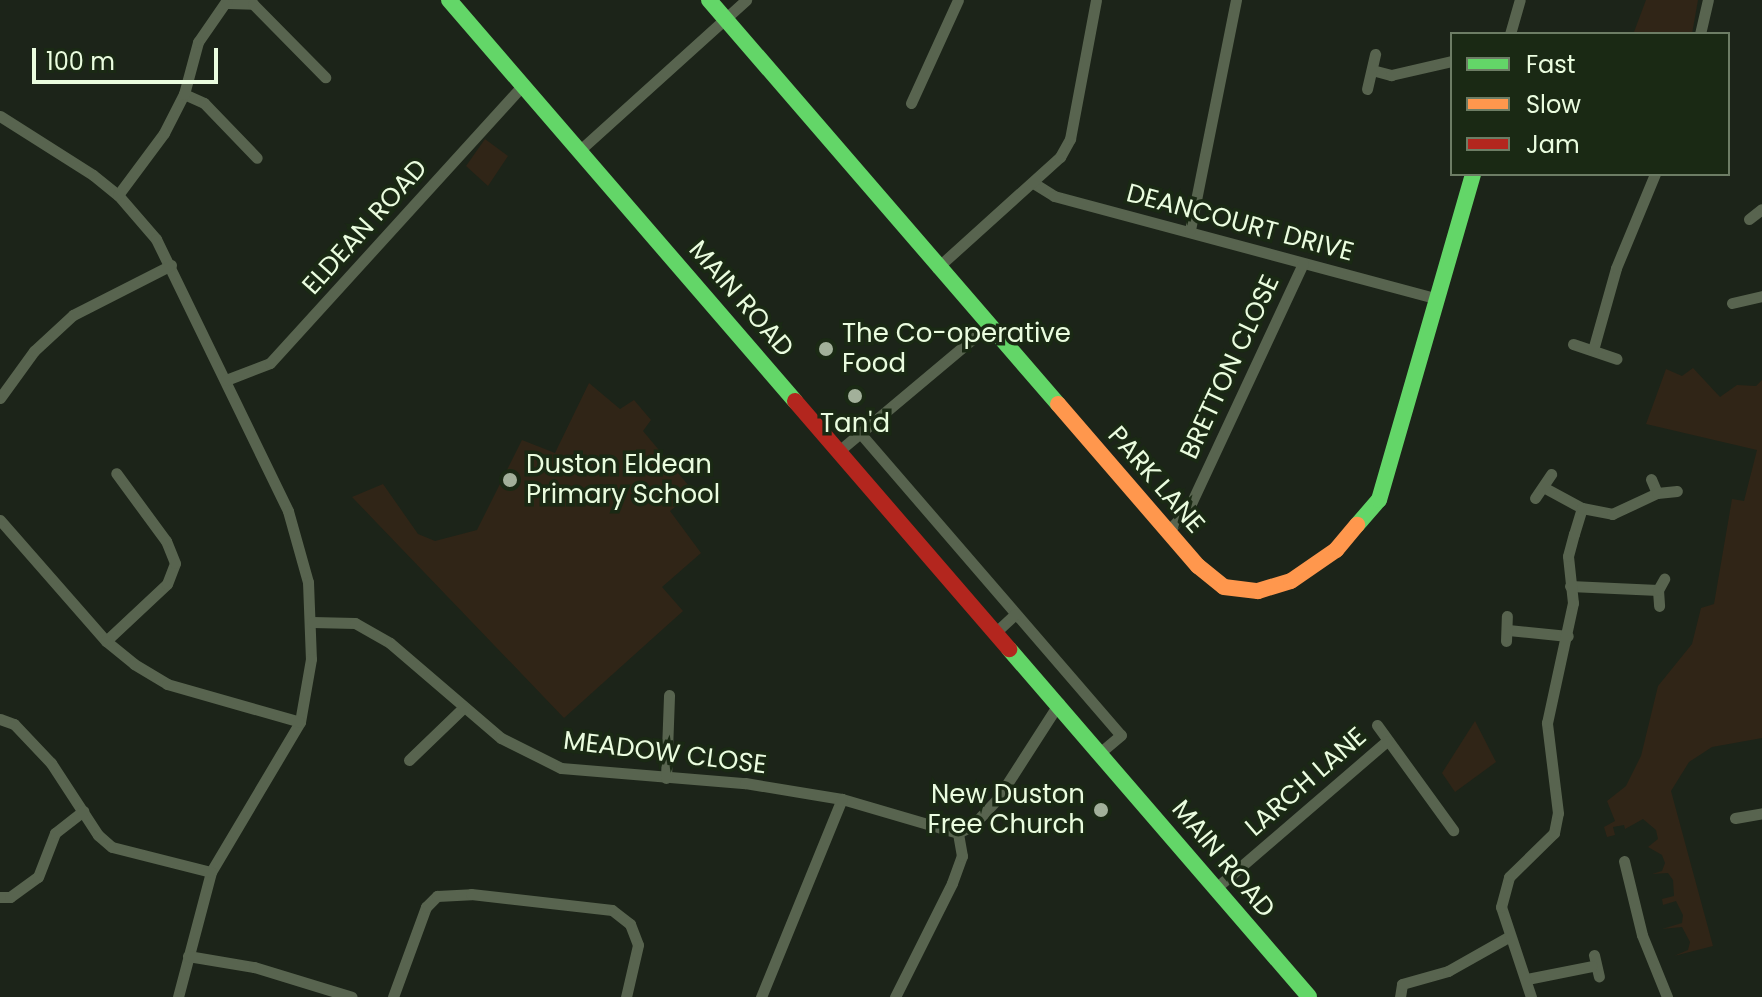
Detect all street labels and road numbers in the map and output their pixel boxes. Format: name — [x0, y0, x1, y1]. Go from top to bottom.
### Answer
street label: ELDEAN ROAD — [296, 153, 434, 301]
street label: DEANCOURT DRIVE — [1123, 178, 1357, 268]
street label: MAIN ROAD — [682, 235, 800, 363]
street label: BRETTON CLOSE — [1174, 270, 1286, 464]
street label: PARK LANE — [1101, 420, 1211, 540]
street label: LARCH LANE — [1239, 721, 1373, 843]
street label: MEADOW CLOSE — [561, 725, 769, 781]
street label: MAIN ROAD — [1165, 794, 1281, 924]

